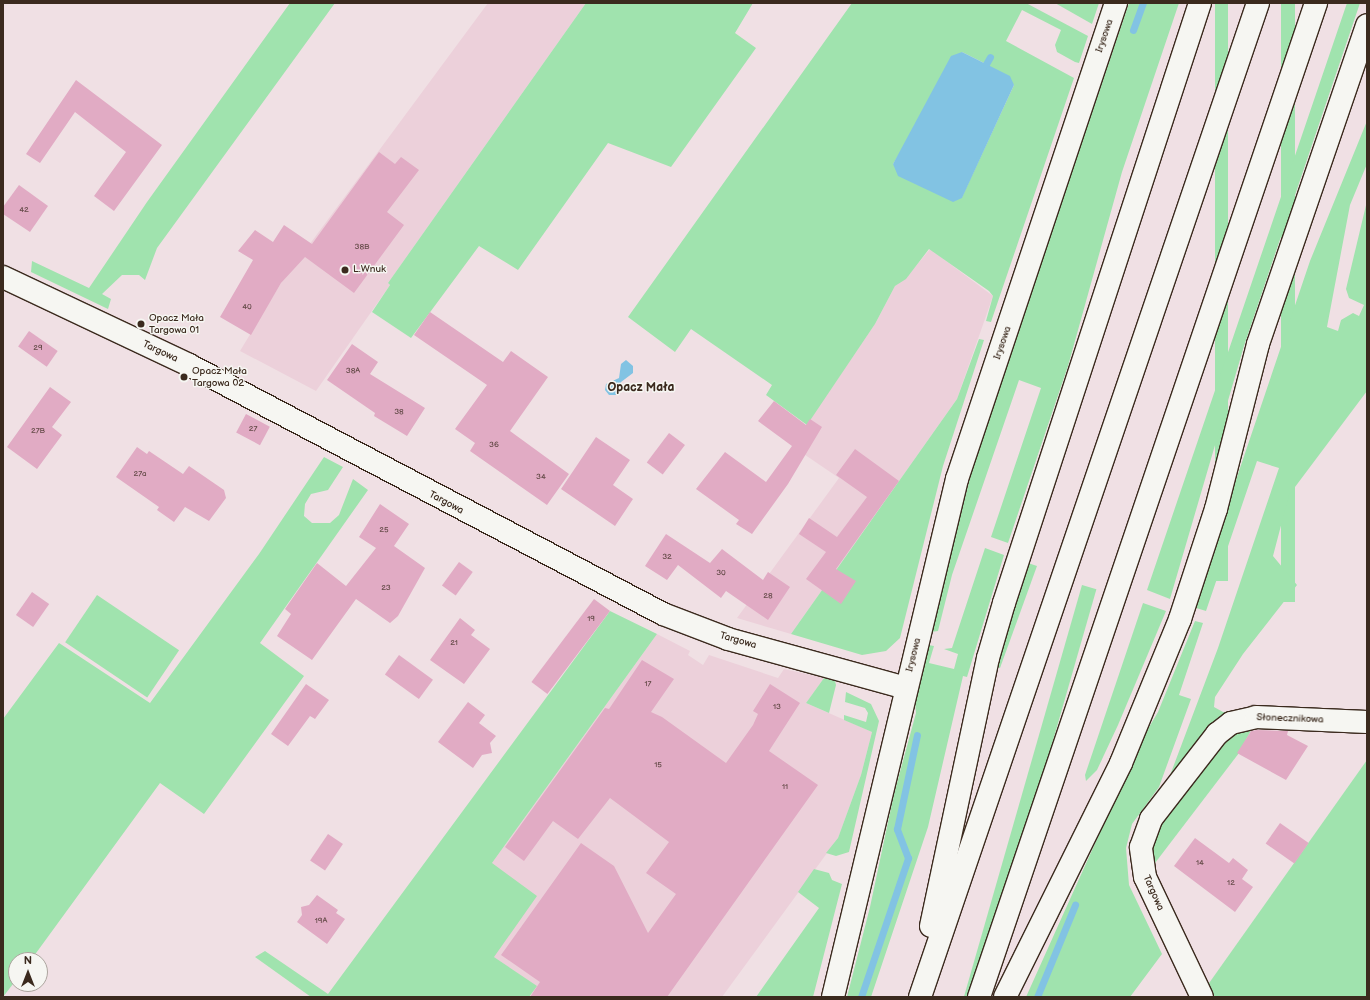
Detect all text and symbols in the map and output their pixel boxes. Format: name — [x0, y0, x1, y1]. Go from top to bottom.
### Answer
street label: Irysowa — [1094, 18, 1116, 54]
house number: 42 — [19, 205, 29, 215]
house number: 38B — [354, 242, 370, 252]
place label: L.Wnuk — [353, 264, 386, 276]
marker: L.Wnuk — [340, 265, 350, 275]
house number: 40 — [242, 302, 252, 312]
place label: Opacz Mała Targowa 01 — [149, 312, 204, 336]
marker: Opacz Mała Targowa 01 — [136, 319, 146, 329]
street label: Irysowa — [992, 325, 1014, 361]
street label: Targowa — [140, 339, 180, 365]
house number: 29 — [33, 343, 43, 353]
place label: Opacz Mała Targowa 02 — [192, 365, 247, 388]
house number: 38A — [346, 366, 360, 376]
marker: Opacz Mała Targowa 02 — [179, 372, 189, 382]
district label: Opacz Mała — [608, 381, 674, 395]
house number: 38 — [394, 407, 404, 417]
house number: 27 — [249, 424, 257, 434]
house number: 27B — [31, 426, 45, 436]
house number: 36 — [489, 440, 499, 450]
house number: 27a — [133, 469, 147, 479]
house number: 34 — [536, 472, 546, 482]
street label: Targowa — [427, 489, 465, 517]
house number: 25 — [379, 525, 389, 535]
house number: 32 — [662, 552, 672, 562]
house number: 30 — [716, 568, 726, 578]
house number: 23 — [381, 583, 391, 593]
house number: 28 — [763, 591, 773, 601]
house number: 19 — [587, 614, 595, 624]
street label: Targowa — [718, 630, 758, 652]
street label: Irysowa — [904, 637, 924, 673]
house number: 21 — [450, 638, 458, 648]
house number: 17 — [644, 679, 652, 689]
house number: 13 — [773, 702, 781, 712]
street label: Słonecznikowa — [1256, 712, 1324, 726]
house number: 15 — [654, 760, 662, 770]
house number: 11 — [782, 782, 788, 792]
house number: 14 — [1196, 858, 1204, 868]
street label: Targowa — [1140, 873, 1166, 913]
house number: 12 — [1227, 878, 1235, 888]
house number: 19A — [315, 916, 327, 926]
north arrow — [8, 952, 48, 992]
text: N — [24, 954, 32, 967]

